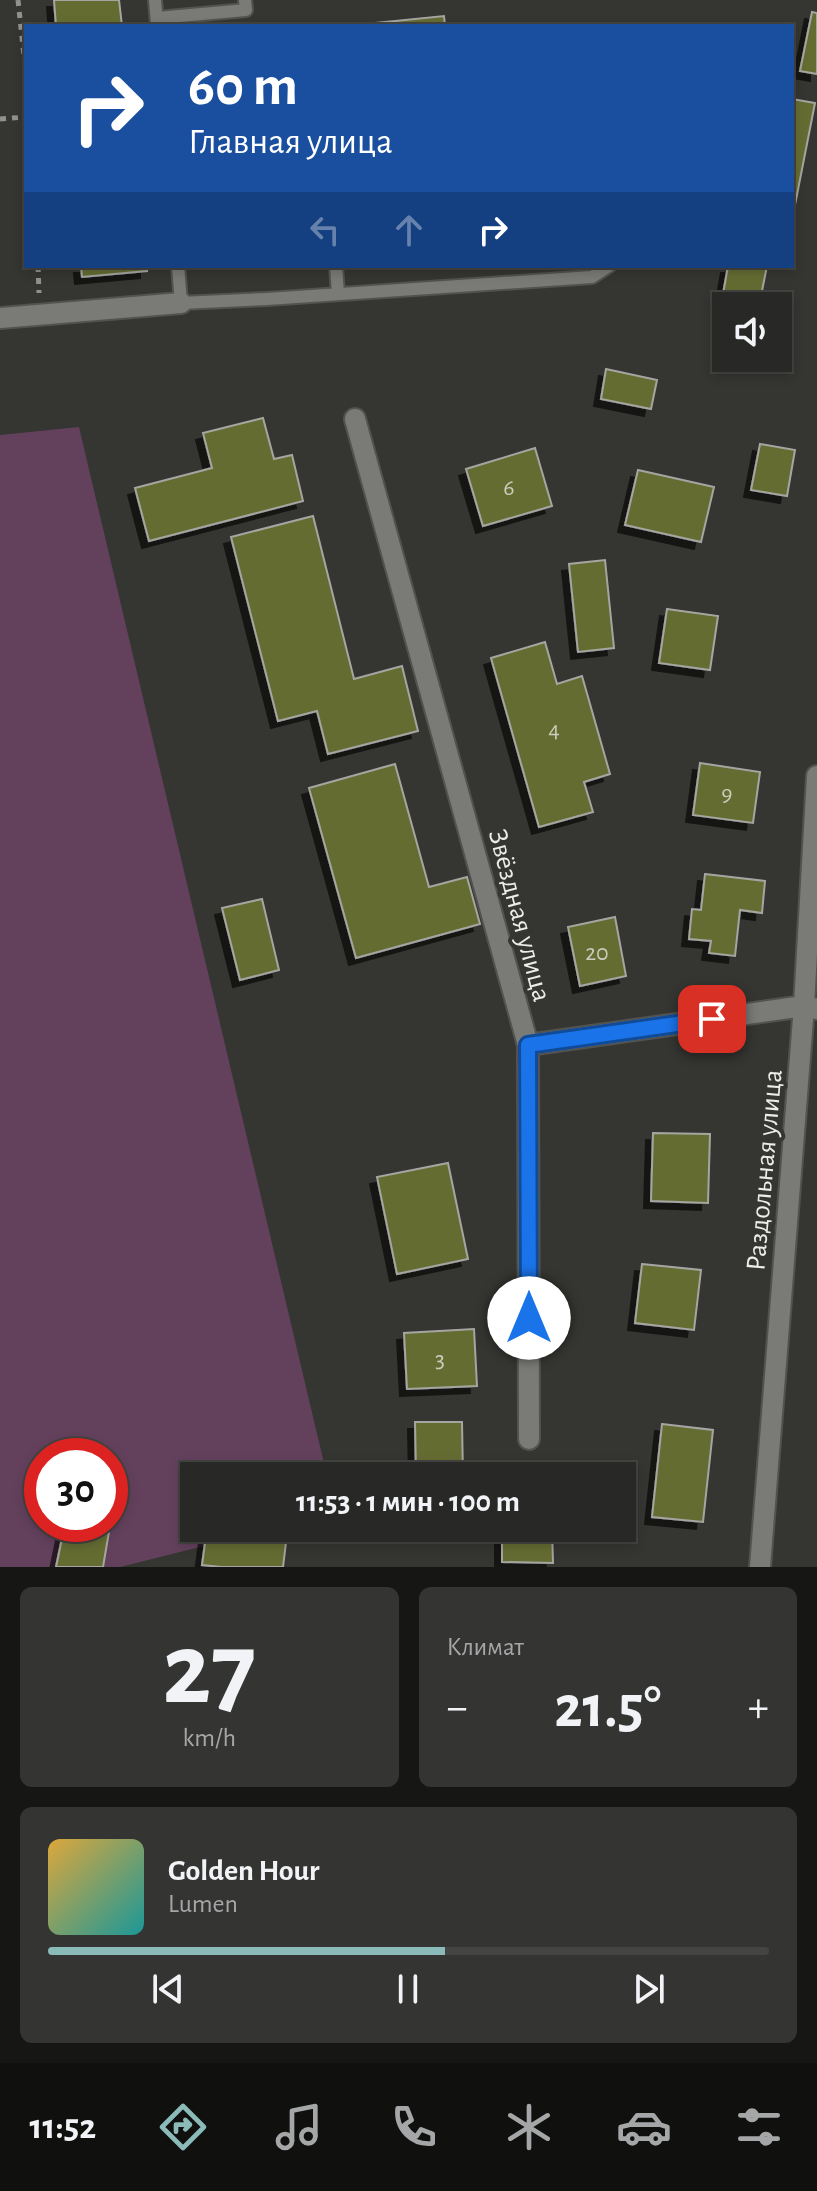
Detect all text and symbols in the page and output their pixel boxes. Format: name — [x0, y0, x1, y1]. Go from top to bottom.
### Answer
icon: right — [56, 56, 160, 160]
text: 60 m — [188, 59, 298, 115]
text: Главная улица — [188, 124, 393, 160]
icon: left — [303, 208, 347, 252]
icon: ahead — [387, 208, 431, 252]
icon: right — [471, 208, 515, 252]
map controls — [712, 292, 792, 372]
button: sound — [712, 292, 792, 372]
house number: 6 — [503, 476, 515, 500]
house number: 4 — [548, 718, 560, 742]
house number: 9 — [721, 782, 733, 806]
street label: Звёздная улица — [483, 826, 556, 1005]
house number: 20 — [585, 941, 609, 965]
pin — [678, 985, 746, 1053]
icon: arrive — [690, 997, 734, 1041]
street label: Раздольная улица — [742, 1068, 788, 1272]
position arrow — [487, 1276, 571, 1360]
house number: 3 — [435, 1348, 445, 1372]
speed limit sign: 30 — [24, 1438, 128, 1542]
text: 11:53 · 1 мин · 100 m — [296, 1487, 520, 1517]
text: 27 — [162, 1619, 256, 1723]
text: Климат — [447, 1634, 524, 1660]
text: 21.5° — [554, 1678, 661, 1738]
text: − — [447, 1686, 468, 1730]
text: + — [748, 1686, 769, 1730]
text: km/h — [182, 1725, 236, 1751]
text: Golden Hour — [168, 1856, 320, 1886]
text: Lumen — [168, 1891, 238, 1917]
icon: previous — [146, 1967, 190, 2011]
icon: pause — [386, 1967, 430, 2011]
icon: next — [627, 1967, 671, 2011]
icon: directions — [155, 2099, 211, 2155]
icon: music — [271, 2099, 327, 2155]
icon: phone — [386, 2099, 442, 2155]
icon: climate — [501, 2099, 557, 2155]
icon: car — [616, 2099, 672, 2155]
icon: filters — [731, 2099, 787, 2155]
text: 11:52 — [30, 2109, 96, 2145]

